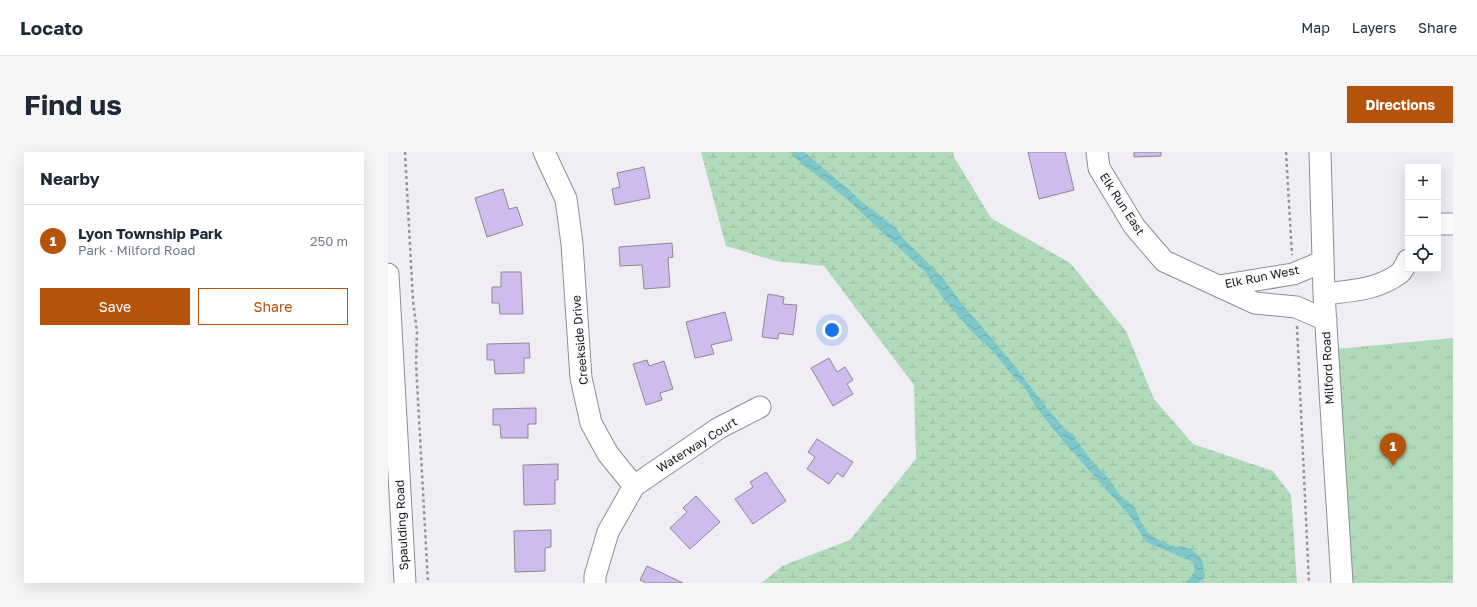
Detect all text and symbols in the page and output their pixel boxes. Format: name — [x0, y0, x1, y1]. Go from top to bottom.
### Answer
text: Locato — [20, 16, 83, 39]
text: Map — [1301, 19, 1330, 36]
text: Layers — [1352, 19, 1396, 36]
text: Share — [1418, 19, 1457, 36]
button: Directions — [1347, 86, 1453, 123]
text: Find us — [24, 88, 122, 121]
map controls — [1405, 164, 1441, 272]
button: + — [1405, 164, 1441, 200]
text: Nearby — [40, 168, 100, 189]
street label: Elk Run East — [1097, 170, 1148, 238]
button: − — [1405, 200, 1441, 236]
text: Lyon Township Park — [78, 224, 223, 242]
text: 1 — [50, 233, 56, 249]
text: 250 m — [310, 233, 348, 249]
button: locate — [1405, 236, 1441, 272]
text: Park · Milford Road — [78, 242, 196, 258]
street label: Elk Run West — [1223, 262, 1301, 291]
button: Save — [40, 288, 190, 325]
button: Share — [198, 288, 348, 325]
street label: Creekside Drive — [568, 294, 591, 386]
your location — [822, 320, 842, 340]
street label: Milford Road — [1318, 331, 1337, 405]
street label: Waterway Court — [654, 414, 740, 475]
pin: 1 — [1380, 433, 1406, 466]
street label: Spaulding Road — [392, 479, 411, 571]

